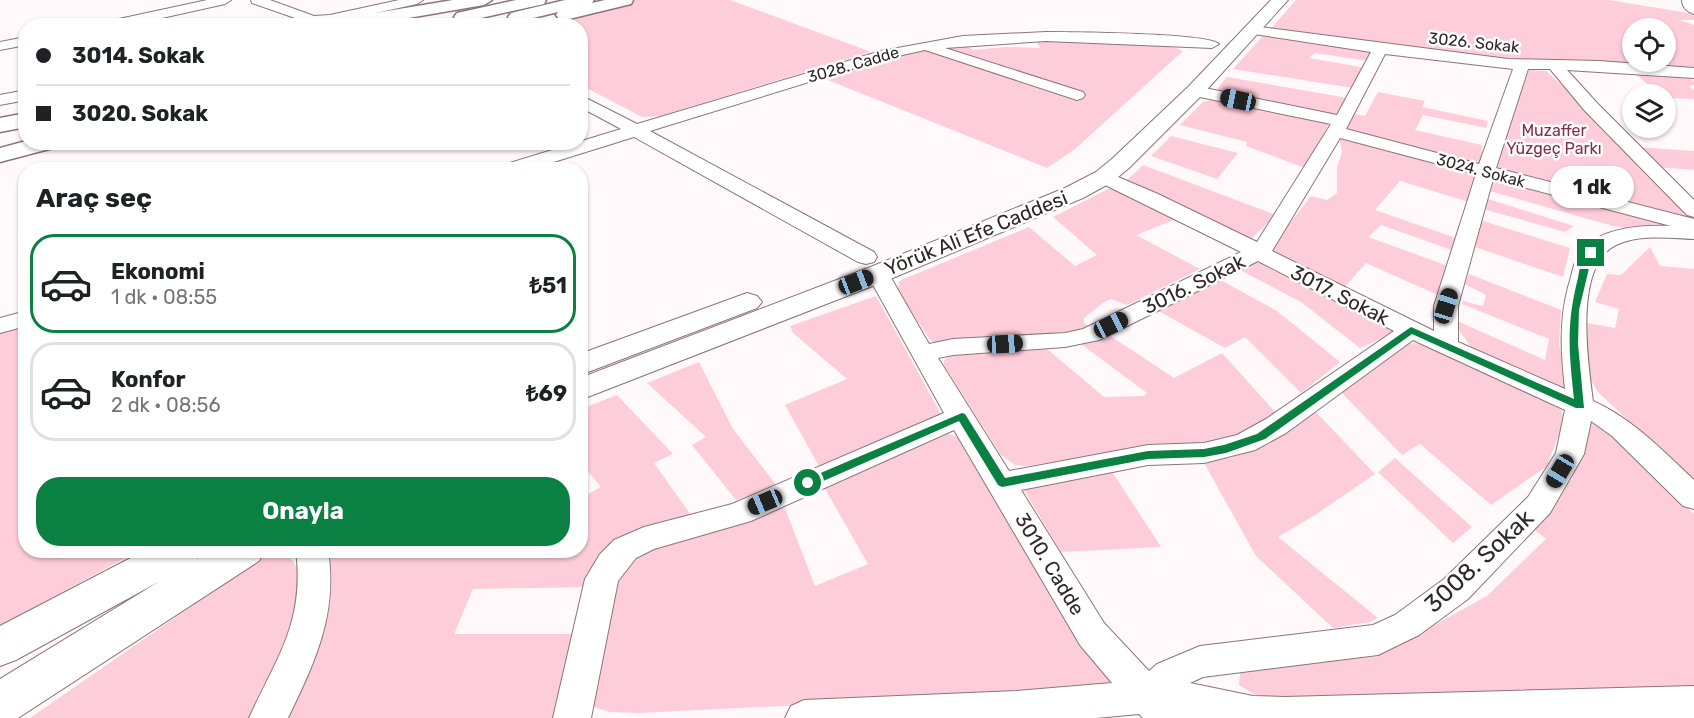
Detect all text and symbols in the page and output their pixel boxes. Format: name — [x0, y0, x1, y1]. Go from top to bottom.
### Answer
map controls — [1622, 18, 1676, 138]
button: locate — [1622, 18, 1676, 72]
street label: 3026. Sokak — [1428, 28, 1521, 57]
text: 3014. Sokak — [72, 42, 205, 69]
street label: 3028. Cadde — [805, 42, 901, 87]
button: layers — [1622, 84, 1676, 138]
car — [1219, 87, 1257, 113]
text: 3020. Sokak — [72, 100, 208, 127]
park label: Muzaffer Yüzgeç Parkı — [1506, 121, 1602, 158]
street label: 3024. Sokak — [1434, 150, 1528, 192]
callout: 1 dk — [1549, 166, 1633, 208]
text: 1 dk — [1573, 175, 1611, 199]
text: Araç seç — [36, 182, 152, 214]
street label: Yörük Ali Efe Caddesi — [881, 185, 1071, 281]
route end — [1577, 239, 1604, 266]
street label: 3016. Sokak — [1139, 249, 1250, 319]
icon: car — [39, 257, 93, 311]
text: Ekonomi — [111, 258, 205, 285]
street label: 3017. Sokak — [1287, 260, 1394, 330]
car — [836, 267, 876, 297]
text: ₺51 — [529, 272, 567, 299]
text: 1 dk · 08:55 — [111, 285, 217, 309]
car — [1432, 286, 1460, 326]
car — [1091, 309, 1131, 341]
car — [987, 334, 1023, 354]
icon: car — [39, 365, 93, 419]
text: Konfor — [111, 366, 185, 393]
text: ₺69 — [526, 380, 567, 407]
text: 2 dk · 08:56 — [111, 393, 221, 417]
car — [1543, 451, 1577, 491]
route start — [794, 469, 821, 496]
button: Onayla — [36, 477, 570, 546]
car — [745, 487, 785, 517]
street label: 3008. Sokak — [1419, 503, 1540, 618]
street label: 3010. Cadde — [1010, 509, 1090, 619]

